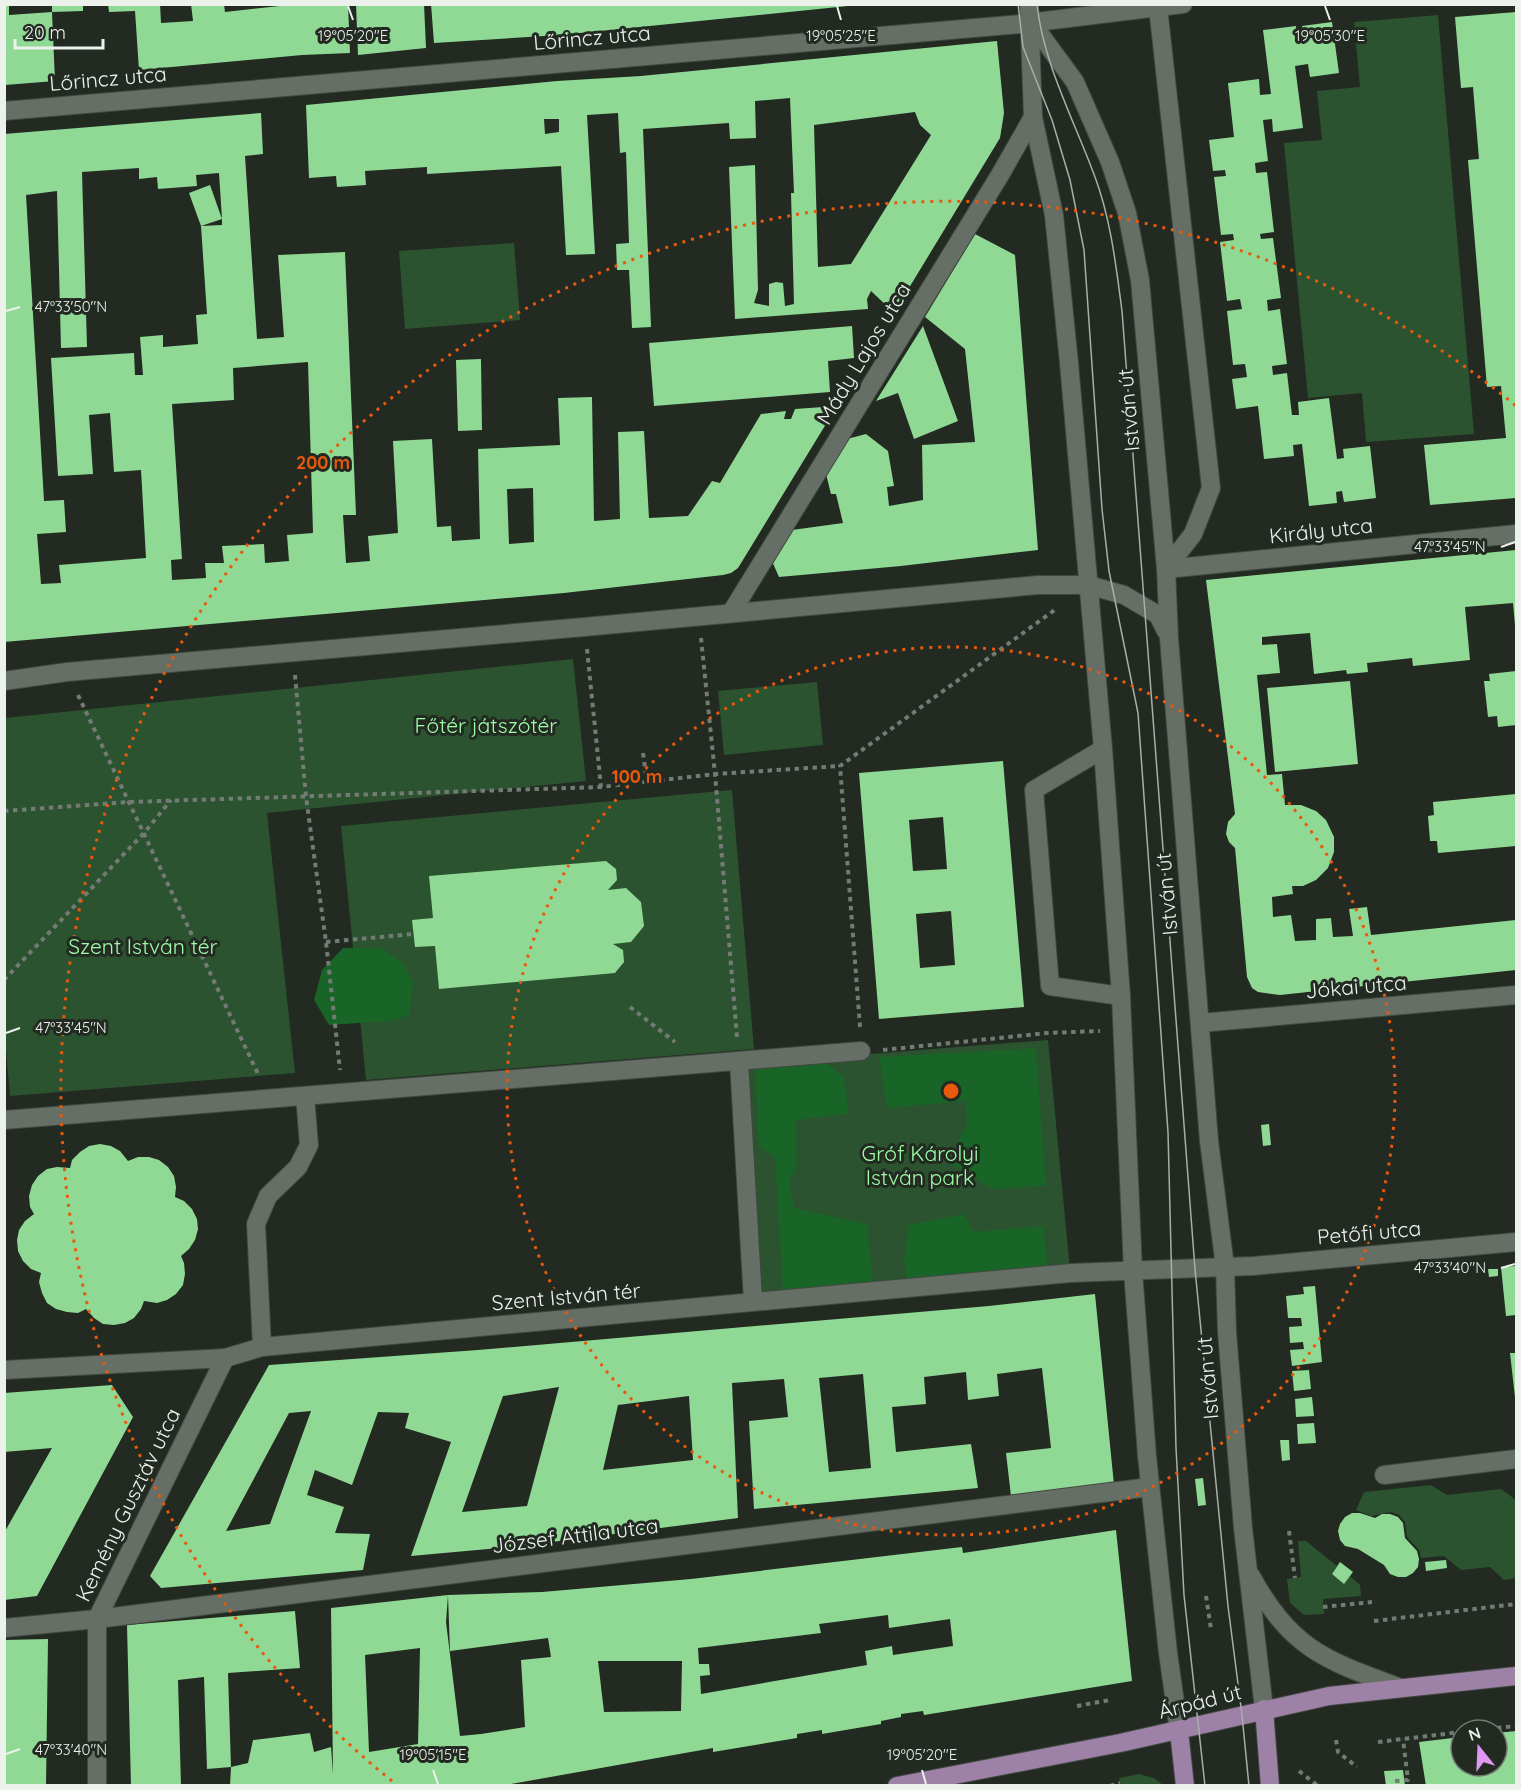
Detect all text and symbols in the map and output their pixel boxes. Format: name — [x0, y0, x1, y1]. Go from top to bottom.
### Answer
scale bar — [15, 12, 104, 50]
street label: Lőrincz utca — [532, 19, 652, 55]
text: 20 m — [24, 21, 66, 44]
text: 19°05'20"E — [318, 26, 388, 45]
text: 19°05'25"E — [806, 26, 876, 45]
text: 19°05'30"E — [1295, 26, 1365, 45]
street label: Lőrincz utca — [48, 60, 168, 96]
street label: Mády Lajos utca — [811, 278, 916, 429]
text: 47°33'50"N — [35, 297, 107, 316]
street label: István út — [1111, 368, 1145, 453]
text: 200 m — [296, 451, 350, 474]
street label: Király utca — [1268, 512, 1374, 548]
text: 47°33'45"N — [1414, 537, 1486, 556]
park label: Főtér játszótér — [415, 712, 557, 738]
text: 100 m — [612, 765, 662, 788]
street label: István út — [1149, 852, 1183, 937]
park label: Szent István tér — [68, 933, 218, 959]
street label: Jókai utca — [1304, 969, 1408, 1003]
text: 47°33'45"N — [35, 1018, 107, 1037]
centre of rings — [941, 1081, 961, 1101]
park label: Gróf Károlyi István park — [862, 1140, 978, 1190]
street label: Petőfi utca — [1316, 1215, 1422, 1250]
text: 47°33'40"N — [1414, 1258, 1486, 1277]
street label: Szent István tér — [490, 1277, 641, 1315]
street label: István út — [1190, 1336, 1224, 1421]
street label: Kemény Gusztáv utca — [69, 1404, 185, 1605]
street label: József Attila utca — [490, 1512, 660, 1558]
street label: Árpád út — [1156, 1678, 1244, 1724]
north arrow — [1449, 1718, 1509, 1778]
text: N — [1466, 1722, 1483, 1745]
text: 47°33'40"N — [35, 1740, 107, 1759]
text: 19°05'15"E — [400, 1745, 466, 1764]
text: 19°05'20"E — [887, 1745, 957, 1764]

